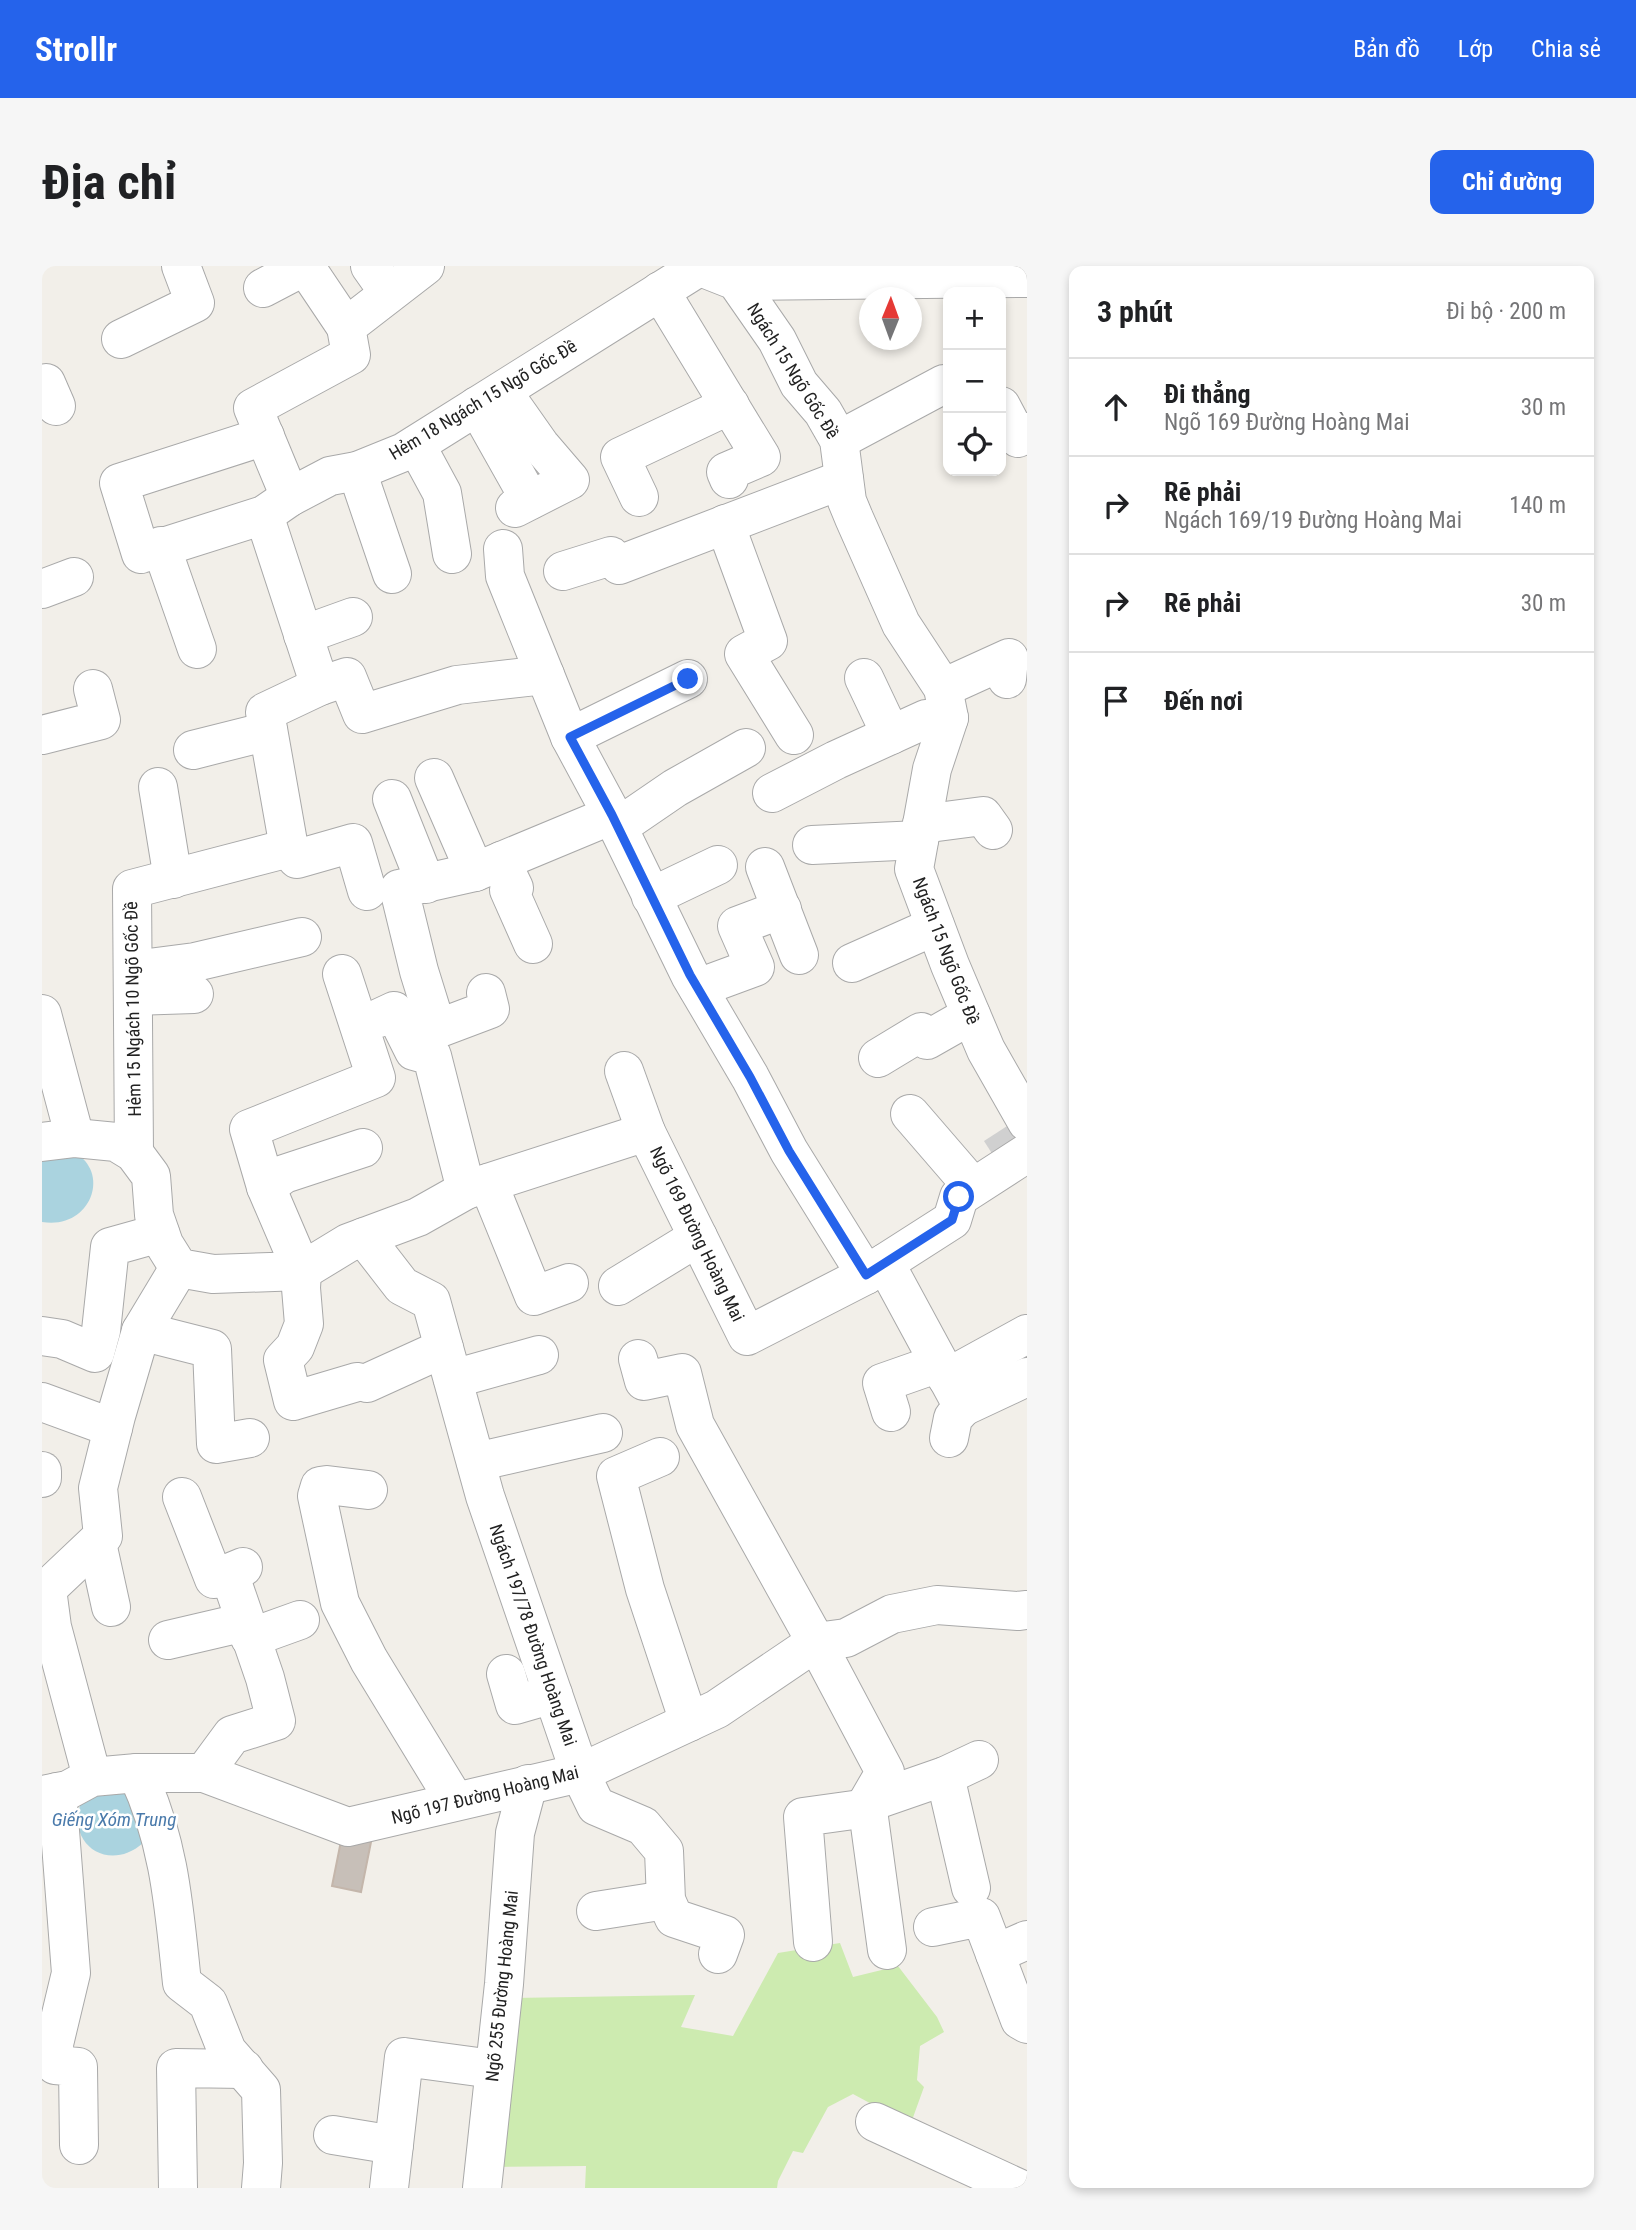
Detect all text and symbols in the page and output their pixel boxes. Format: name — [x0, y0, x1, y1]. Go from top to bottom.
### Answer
text: Strollr — [35, 30, 117, 69]
text: Bản đồ — [1353, 35, 1420, 63]
text: Lớp — [1458, 35, 1493, 63]
text: Chia sẻ — [1531, 35, 1601, 63]
button: Chỉ đường — [1430, 150, 1594, 214]
text: Địa chỉ — [42, 154, 177, 211]
north arrow — [859, 287, 922, 350]
map controls — [943, 287, 1006, 476]
button: + — [943, 287, 1006, 350]
text: 3 phút — [1097, 294, 1173, 329]
text: Đi bộ · 200 m — [1446, 298, 1566, 325]
street label: Ngách 15 Ngõ Gốc Đề — [743, 299, 844, 442]
street label: Hẻm 18 Ngách 15 Ngõ Gốc Đề — [385, 335, 580, 464]
button: − — [943, 350, 1006, 413]
text: Đi thẳng — [1164, 379, 1251, 409]
icon: ahead — [1097, 388, 1135, 426]
text: 30 m — [1521, 394, 1566, 421]
text: Ngõ 169 Đường Hoàng Mai — [1164, 409, 1409, 436]
button: locate — [943, 413, 1006, 476]
text: Rẽ phải — [1164, 477, 1241, 507]
icon: right — [1097, 486, 1135, 524]
text: 140 m — [1509, 492, 1566, 519]
text: Ngách 169/19 Đường Hoàng Mai — [1164, 507, 1462, 534]
icon: right — [1097, 584, 1135, 622]
text: Rẽ phải — [1164, 588, 1241, 618]
text: 30 m — [1521, 590, 1566, 617]
route end — [672, 663, 703, 694]
icon: arrive — [1097, 682, 1135, 720]
text: Đến nơi — [1164, 686, 1243, 716]
street label: Ngách 15 Ngõ Gốc Đề — [909, 874, 984, 1027]
street label: Hẻm 15 Ngách 10 Ngõ Gốc Đề — [120, 901, 145, 1117]
street label: Ngõ 169 Đường Hoàng Mai — [646, 1143, 749, 1325]
route start — [943, 1181, 974, 1212]
street label: Ngách 197/78 Đường Hoàng Mai — [486, 1521, 581, 1748]
street label: Ngõ 197 Đường Hoàng Mai — [389, 1761, 581, 1828]
water label: Giếng Xóm Trung — [52, 1808, 176, 1831]
street label: Ngõ 255 Đường Hoàng Mai — [481, 1889, 522, 2083]

